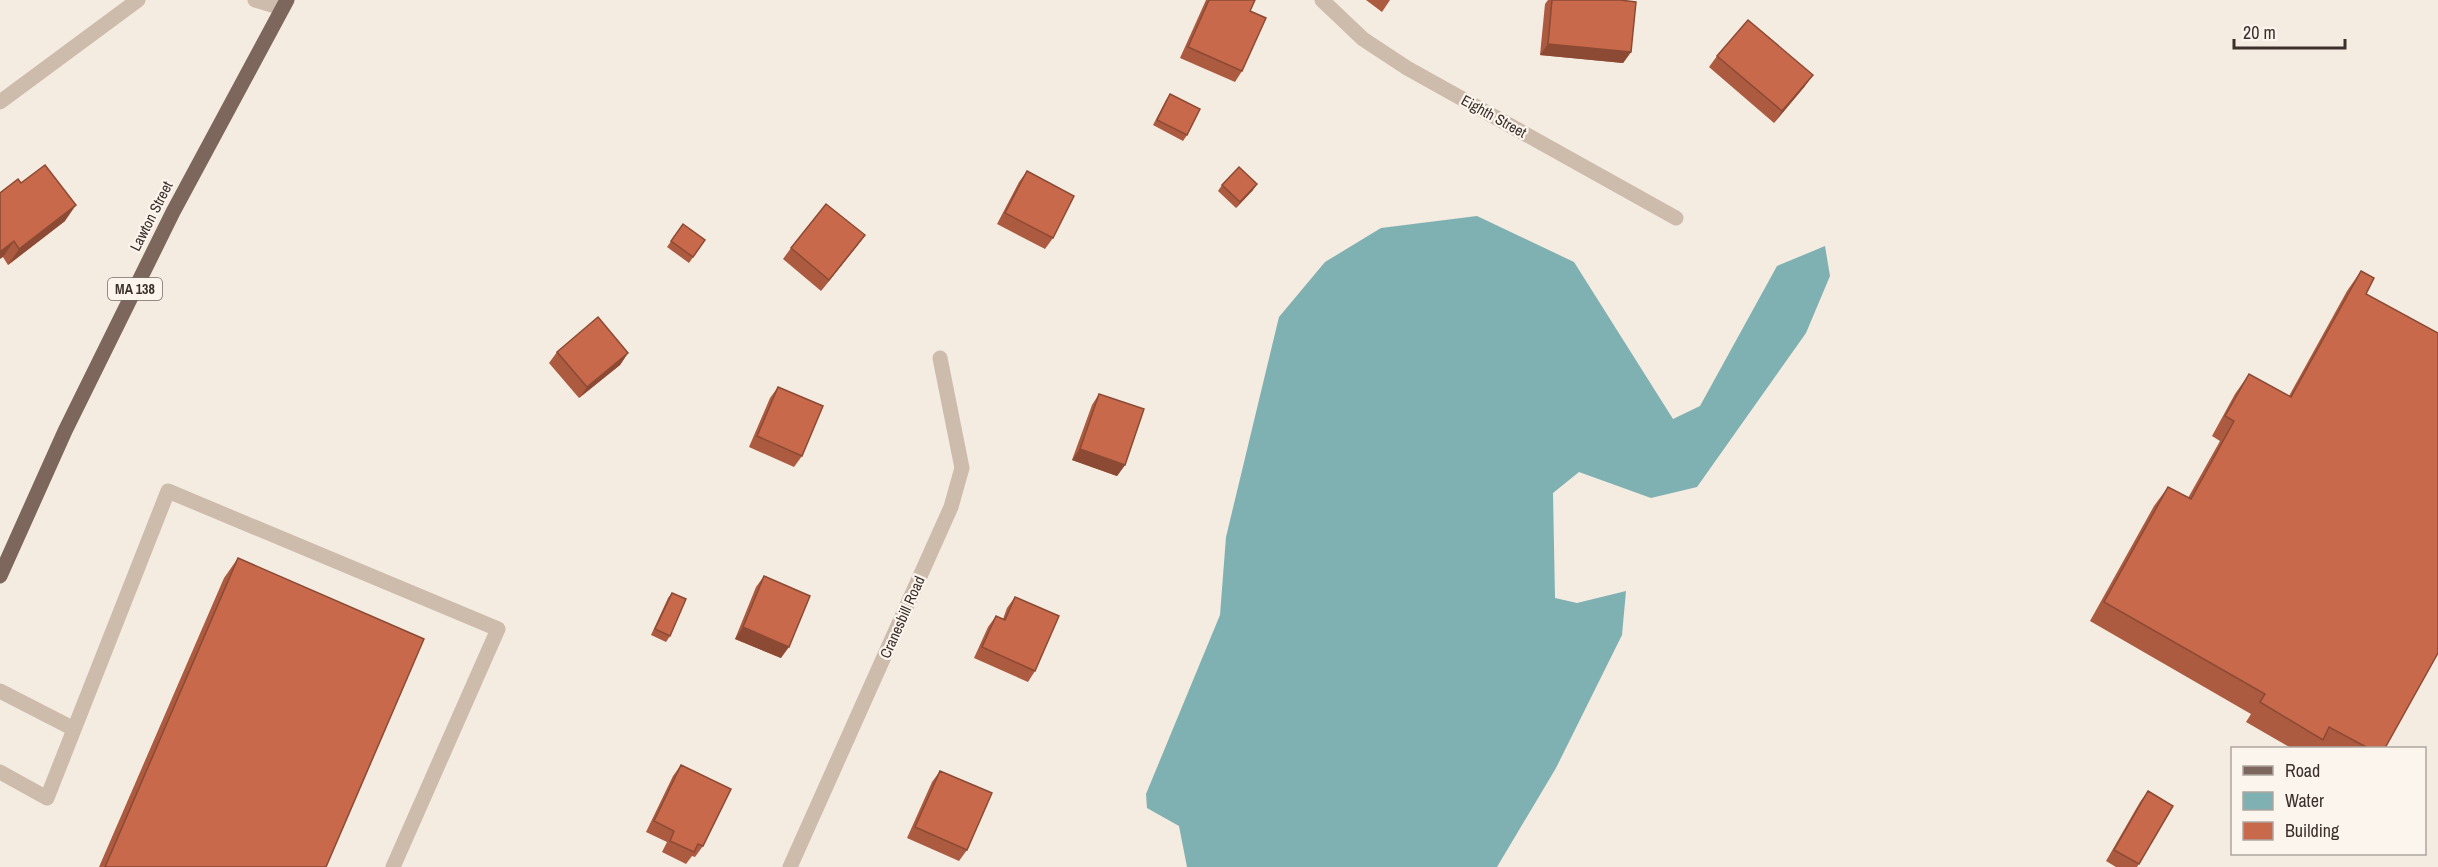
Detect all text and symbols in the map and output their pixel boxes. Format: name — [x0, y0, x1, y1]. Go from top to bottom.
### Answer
scale bar — [2234, 12, 2345, 50]
text: 20 m — [2243, 20, 2276, 45]
street label: Eighth Street — [1458, 89, 1531, 143]
street label: Lawton Street — [124, 177, 178, 255]
road number: MA 138 — [108, 278, 162, 300]
street label: Cranesbill Road — [874, 572, 930, 662]
legend — [2231, 747, 2426, 855]
text: Road — [2285, 758, 2320, 783]
text: Water — [2285, 788, 2324, 813]
text: Building — [2285, 818, 2340, 843]

